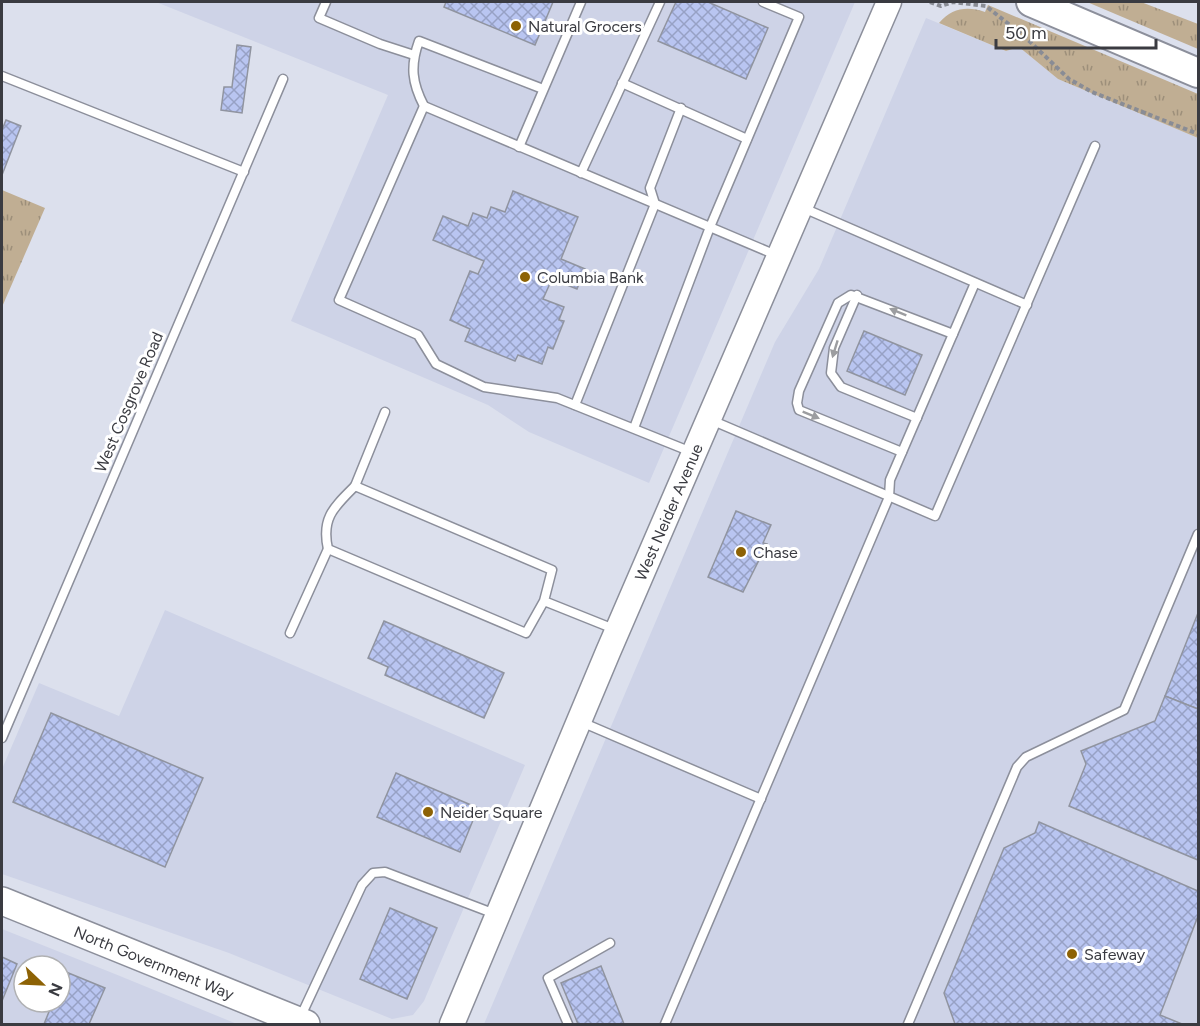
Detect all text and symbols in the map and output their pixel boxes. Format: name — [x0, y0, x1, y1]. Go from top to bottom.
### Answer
scale bar — [996, 12, 1156, 50]
place label: Natural Grocers — [528, 17, 642, 36]
marker: Natural Grocers — [509, 19, 523, 33]
text: 50 m — [1005, 22, 1047, 44]
place label: Columbia Bank — [537, 268, 644, 287]
marker: Columbia Bank — [518, 270, 532, 284]
one-way arrow — [889, 307, 907, 317]
street label: West Cosgrove Road — [91, 329, 167, 475]
one-way arrow — [830, 340, 839, 358]
one-way arrow — [802, 411, 820, 420]
street label: West Neider Avenue — [631, 440, 707, 583]
place label: Chase — [753, 543, 798, 562]
marker: Chase — [734, 545, 748, 559]
place label: Neider Square — [440, 803, 543, 822]
marker: Neider Square — [421, 805, 435, 819]
street label: North Government Way — [71, 922, 237, 1004]
place label: Safeway — [1084, 945, 1146, 964]
marker: Safeway — [1065, 947, 1079, 961]
north arrow — [12, 954, 72, 1014]
text: N — [44, 980, 67, 999]

